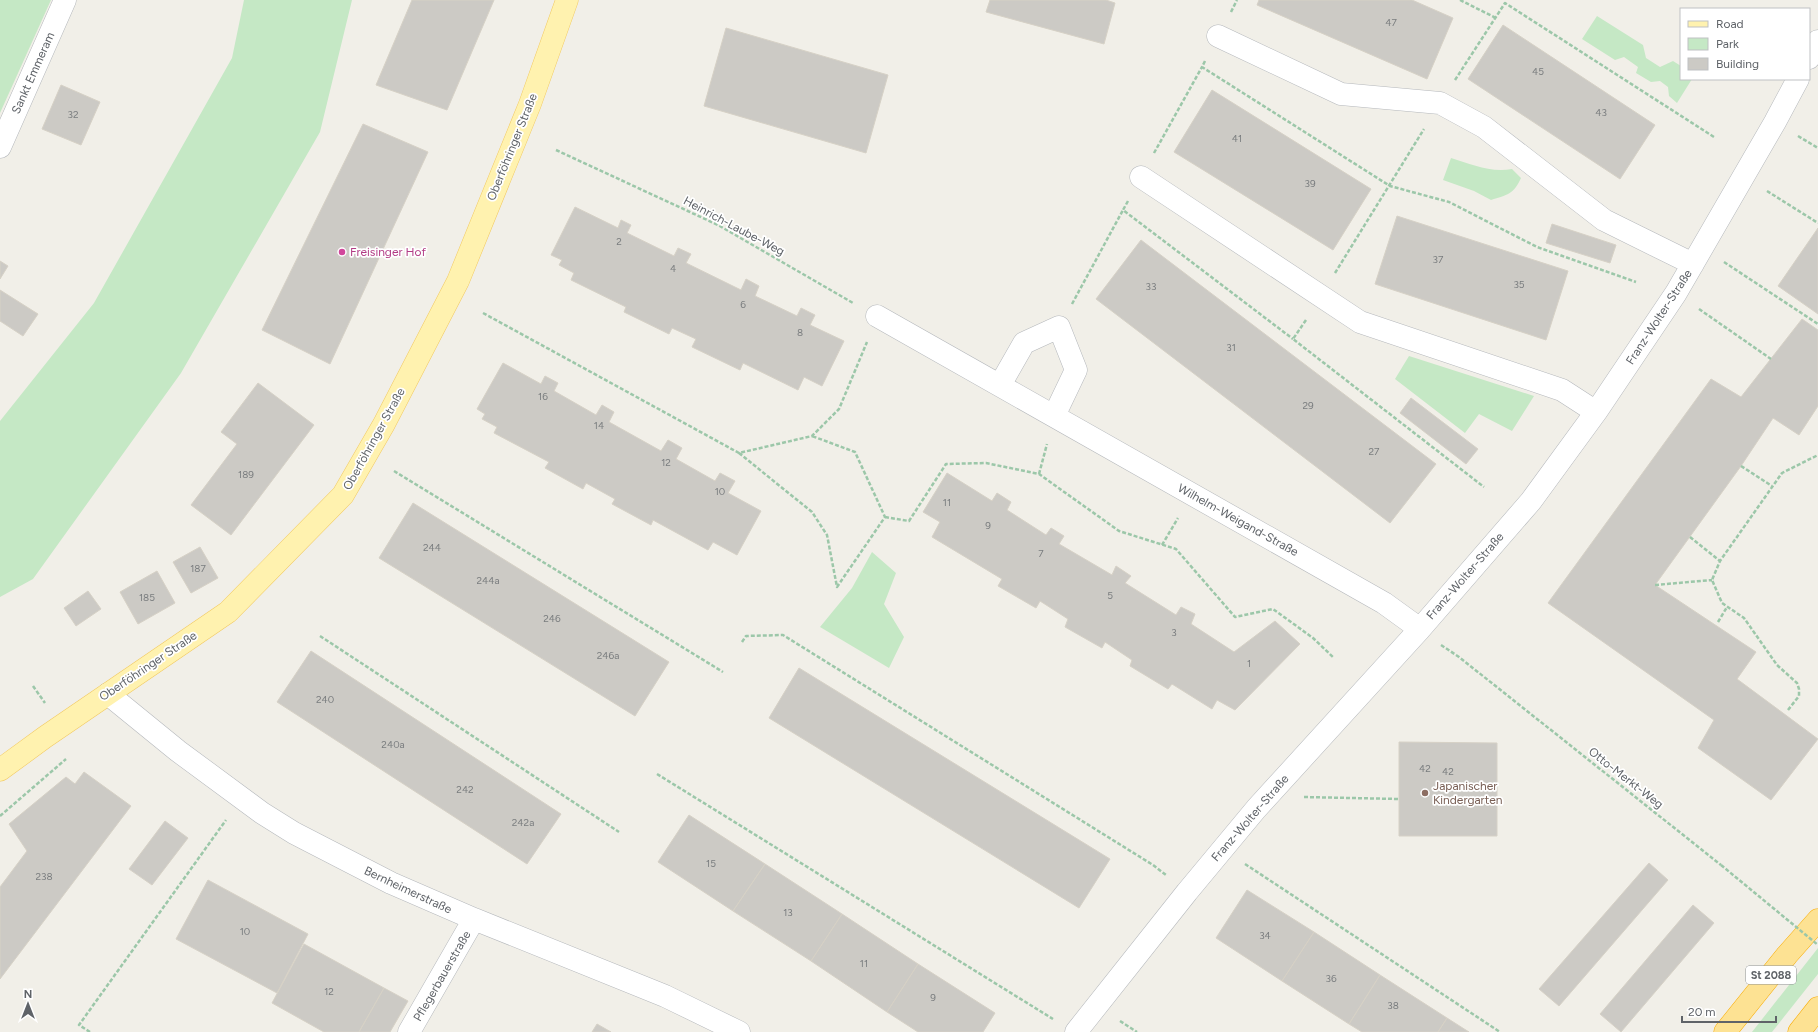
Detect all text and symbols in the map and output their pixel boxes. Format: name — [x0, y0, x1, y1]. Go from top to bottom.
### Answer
legend — [1680, 8, 1810, 80]
house number: 47 — [1385, 16, 1397, 29]
text: Road — [1716, 17, 1744, 31]
street label: Sankt Emmeram — [9, 30, 57, 116]
text: Park — [1716, 37, 1739, 51]
text: Building — [1716, 57, 1759, 71]
house number: 45 — [1532, 65, 1544, 78]
street label: Oberföhringer Straße — [484, 91, 540, 203]
house number: 43 — [1595, 106, 1607, 119]
house number: 32 — [67, 108, 79, 121]
house number: 41 — [1232, 132, 1242, 145]
house number: 39 — [1304, 177, 1316, 190]
street label: Heinrich-Laube-Weg — [681, 193, 787, 259]
house number: 2 — [616, 235, 622, 248]
place label: Freisinger Hof — [350, 245, 426, 259]
marker: Freisinger Hof — [337, 247, 347, 257]
house number: 37 — [1433, 253, 1444, 266]
house number: 4 — [670, 262, 676, 275]
street label: Franz-Wolter-Straße — [1623, 267, 1695, 367]
house number: 35 — [1513, 278, 1525, 291]
house number: 33 — [1146, 280, 1156, 293]
house number: 6 — [740, 298, 746, 311]
house number: 8 — [797, 326, 803, 339]
house number: 31 — [1226, 341, 1236, 354]
street label: Oberföhringer Straße — [340, 385, 408, 492]
house number: 16 — [538, 390, 548, 403]
house number: 29 — [1302, 399, 1314, 412]
house number: 14 — [594, 419, 604, 432]
house number: 27 — [1369, 445, 1380, 458]
house number: 12 — [661, 456, 671, 469]
house number: 189 — [238, 468, 254, 481]
street label: Wilhelm-Weigand-Straße — [1175, 481, 1301, 559]
house number: 10 — [715, 485, 725, 498]
house number: 11 — [943, 496, 951, 509]
house number: 9 — [985, 519, 991, 532]
street label: Franz-Wolter-Straße — [1424, 529, 1507, 622]
house number: 244 — [423, 541, 441, 554]
house number: 7 — [1038, 547, 1044, 560]
house number: 187 — [190, 562, 206, 575]
house number: 244a — [476, 574, 500, 587]
house number: 5 — [1107, 589, 1113, 602]
house number: 185 — [139, 591, 155, 604]
house number: 246 — [543, 612, 561, 625]
house number: 3 — [1171, 626, 1177, 639]
street label: Oberföhringer Straße — [97, 628, 200, 704]
house number: 246a — [597, 649, 619, 662]
house number: 1 — [1247, 657, 1251, 670]
house number: 240 — [316, 693, 334, 706]
house number: 240a — [381, 738, 405, 751]
street label: Otto-Merkt-Weg — [1586, 744, 1666, 812]
house number: 42 — [1419, 762, 1431, 775]
house number: 42 — [1442, 765, 1454, 778]
street label: Franz-Wolter-Straße — [1209, 771, 1292, 864]
place label: Japanischer Kindergarten — [1433, 779, 1503, 807]
house number: 242 — [456, 783, 474, 796]
marker: Japanischer Kindergarten — [1420, 788, 1430, 798]
house number: 242a — [512, 816, 534, 829]
house number: 15 — [706, 857, 716, 870]
street label: Bernheimerstraße — [362, 864, 454, 917]
house number: 238 — [35, 870, 53, 883]
house number: 13 — [783, 906, 793, 919]
house number: 10 — [240, 925, 250, 938]
street label: Pflegerbauerstraße — [410, 928, 474, 1024]
house number: 34 — [1259, 929, 1271, 942]
house number: 11 — [860, 957, 868, 970]
road number: St 2088 — [1746, 966, 1796, 984]
house number: 36 — [1325, 972, 1337, 985]
north arrow — [8, 984, 48, 1024]
house number: 12 — [324, 985, 334, 998]
text: N — [24, 988, 32, 1001]
house number: 9 — [930, 991, 936, 1004]
scale bar — [1682, 998, 1776, 1024]
house number: 38 — [1387, 999, 1399, 1012]
text: 20 m — [1688, 1005, 1716, 1019]

